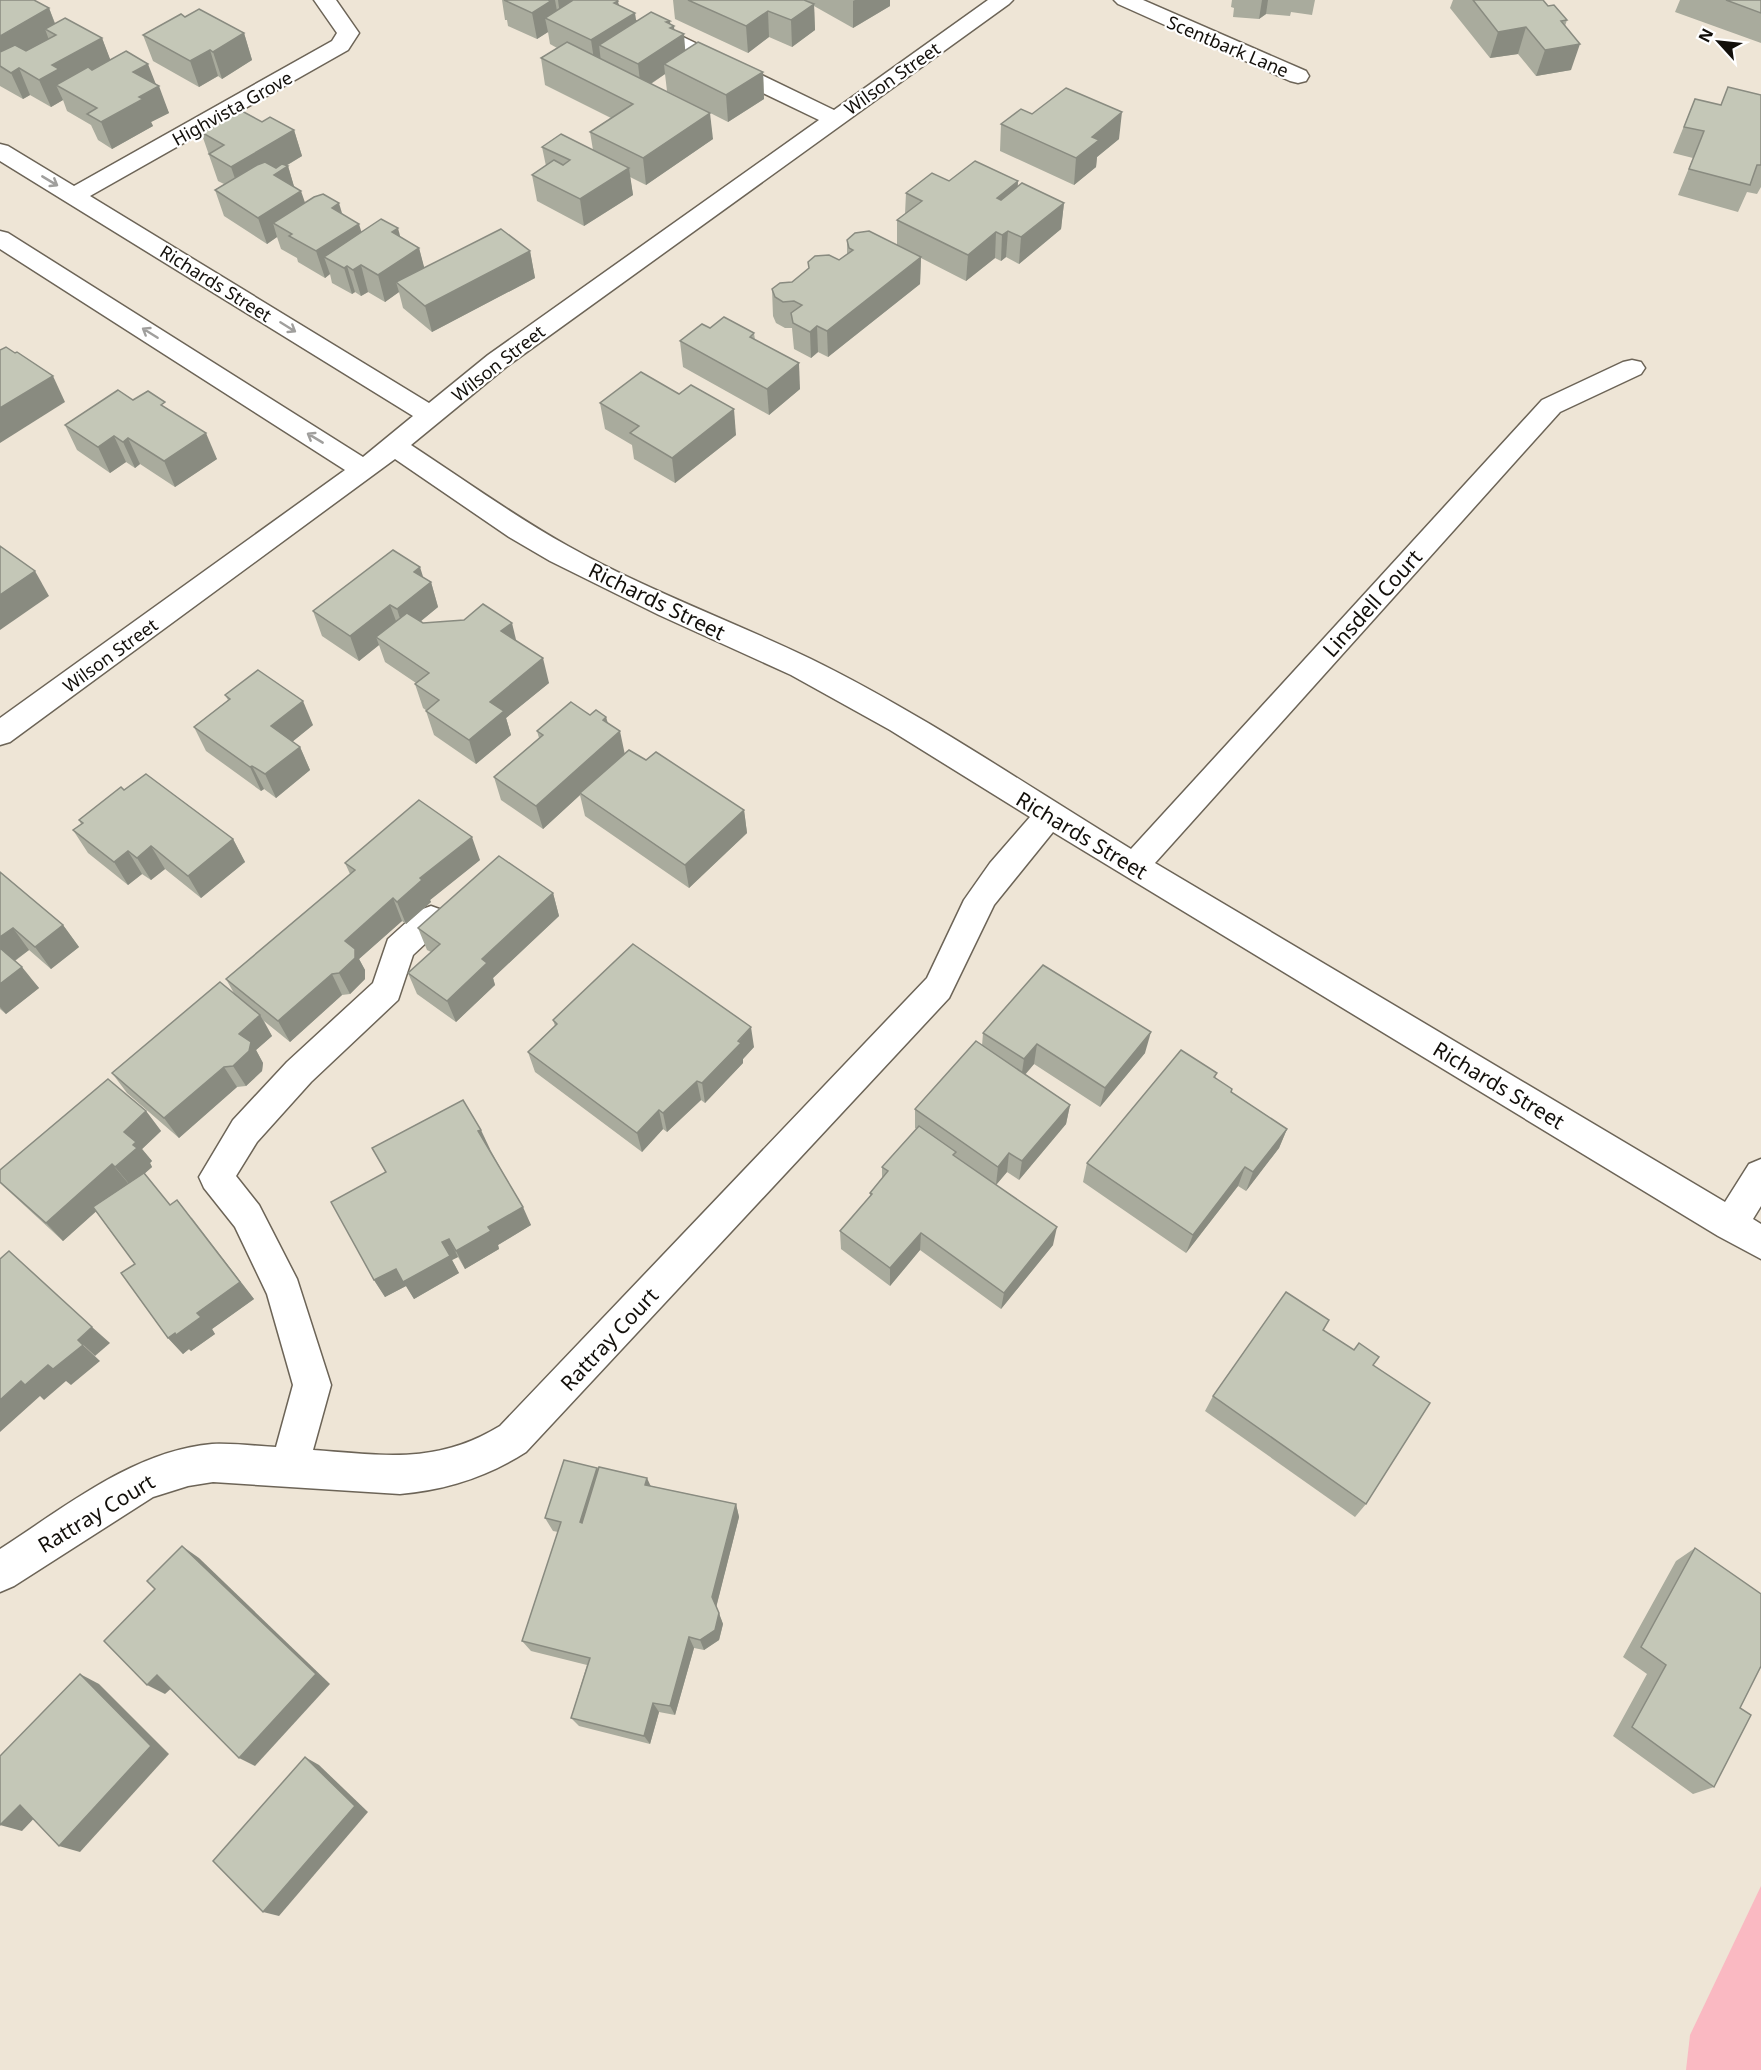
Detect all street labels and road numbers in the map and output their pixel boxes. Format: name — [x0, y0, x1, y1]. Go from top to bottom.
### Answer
street label: Scentbark Lane — [1163, 10, 1293, 82]
street label: Wilson Street — [839, 36, 945, 120]
street label: Highvista Grove — [168, 65, 296, 151]
street label: Richards Street — [156, 239, 277, 327]
street label: Wilson Street — [447, 319, 550, 407]
street label: Linsdell Court — [1316, 543, 1428, 663]
street label: Richards Street — [584, 556, 730, 646]
street label: Wilson Street — [58, 612, 163, 698]
street label: Richards Street — [1011, 785, 1153, 885]
street label: Richards Street — [1428, 1035, 1570, 1135]
street label: Rattray Court — [554, 1281, 664, 1397]
street label: Rattray Court — [32, 1467, 160, 1559]

